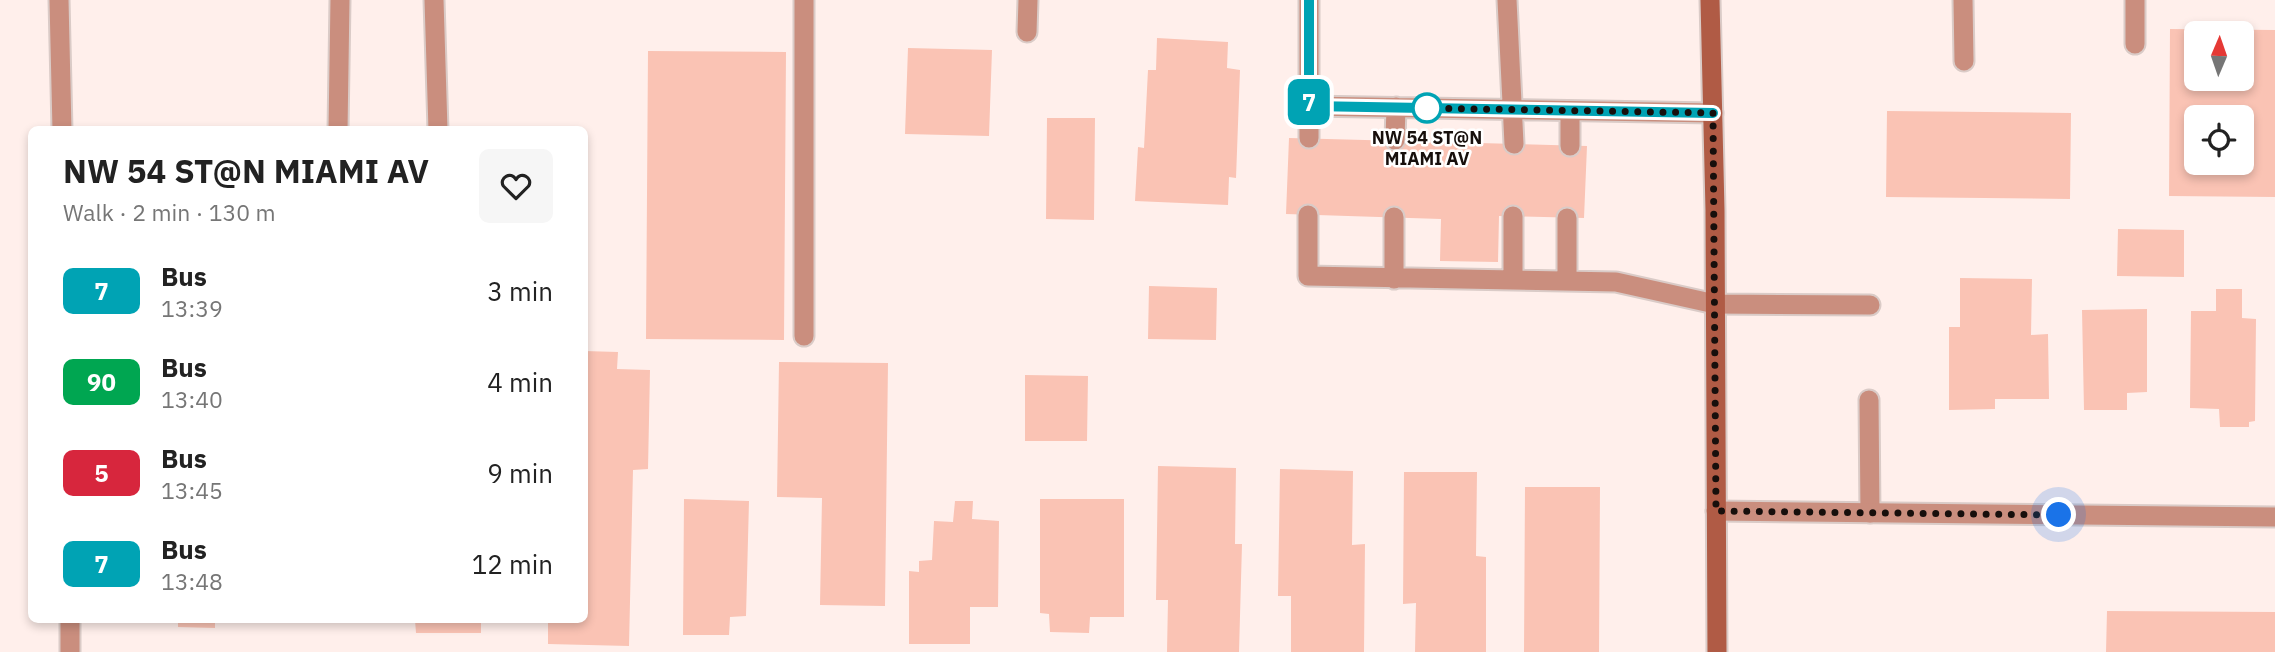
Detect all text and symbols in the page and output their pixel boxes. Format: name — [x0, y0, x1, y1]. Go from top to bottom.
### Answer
north arrow — [2184, 21, 2254, 91]
map controls — [2184, 21, 2254, 175]
line badge: 7 — [1286, 79, 1332, 125]
text: 7 — [1302, 86, 1316, 118]
marker: NW 54 ST@N MIAMI AV — [1412, 93, 1442, 123]
button: locate — [2184, 105, 2254, 175]
place label: NW 54 ST@N MIAMI AV — [1372, 126, 1482, 170]
text: NW 54 ST@N MIAMI AV — [63, 149, 429, 192]
button: heart — [479, 149, 553, 223]
text: Walk · 2 min · 130 m — [63, 197, 276, 227]
text: Bus — [161, 259, 207, 293]
text: 3 min — [487, 274, 553, 308]
text: 7 — [94, 275, 109, 307]
text: 13:39 — [161, 293, 223, 323]
text: Bus — [161, 350, 207, 384]
text: 4 min — [487, 365, 553, 399]
text: 90 — [87, 366, 116, 398]
text: 13:40 — [161, 384, 223, 414]
text: Bus — [161, 441, 207, 475]
text: 9 min — [487, 456, 553, 490]
text: 5 — [94, 457, 109, 489]
text: 13:45 — [161, 475, 223, 505]
your location — [2041, 497, 2076, 532]
text: Bus — [161, 532, 207, 566]
text: 12 min — [472, 547, 553, 581]
text: 7 — [94, 548, 109, 580]
text: 13:48 — [161, 566, 223, 596]

